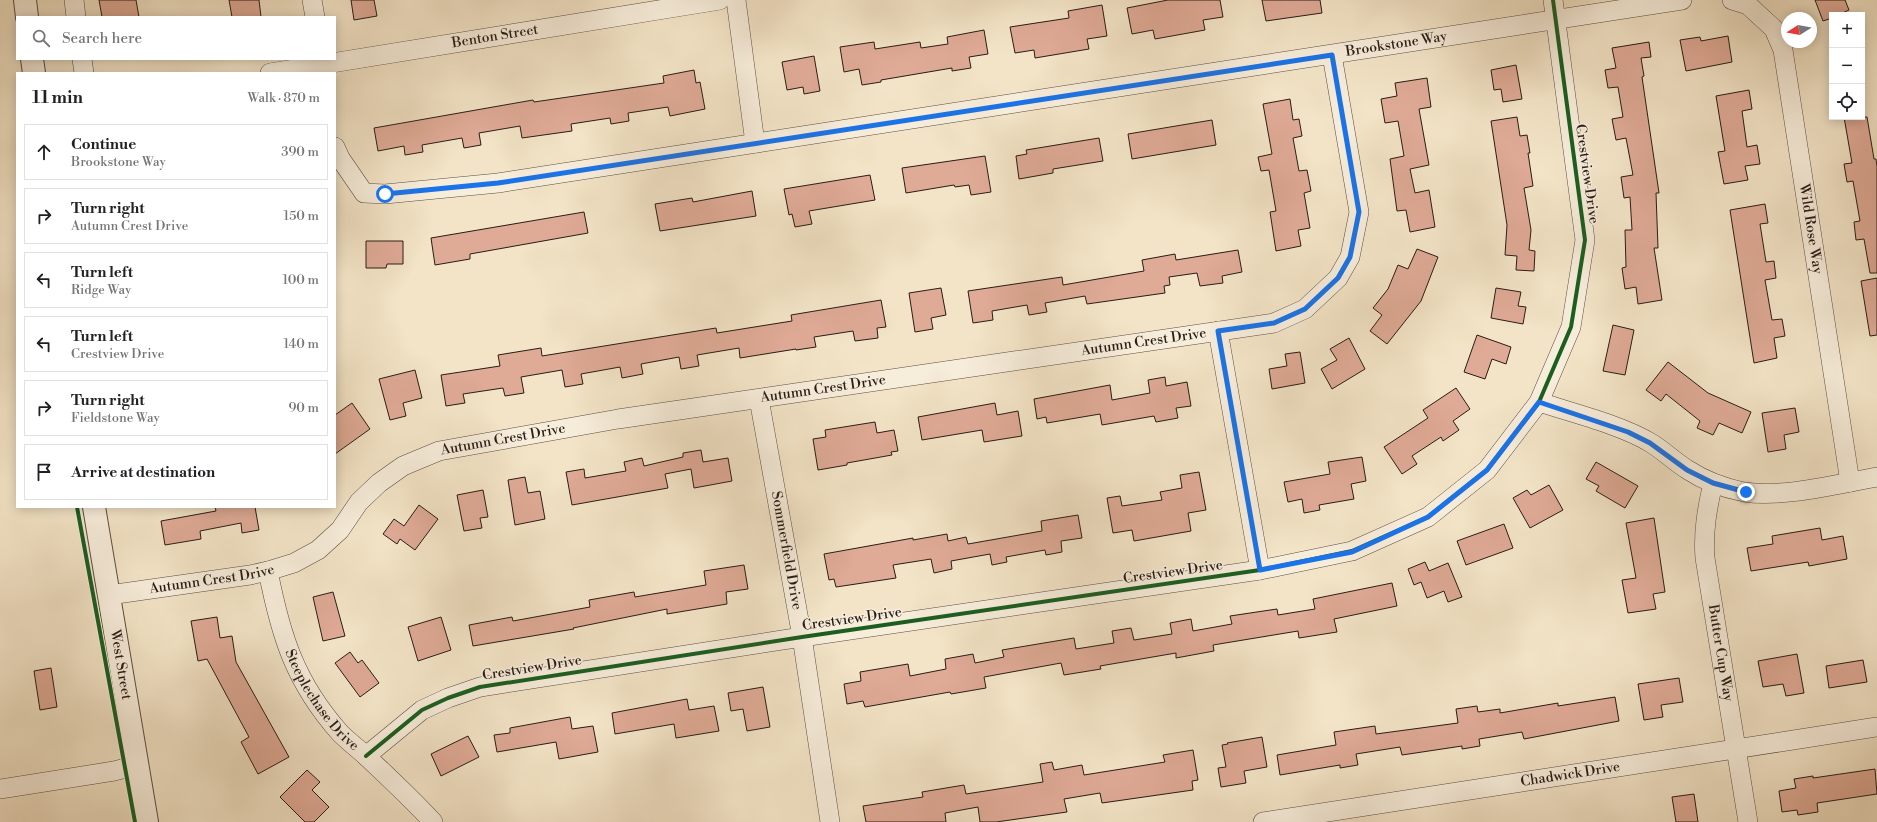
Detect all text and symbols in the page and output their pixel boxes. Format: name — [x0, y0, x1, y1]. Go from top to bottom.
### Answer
north arrow — [1781, 12, 1817, 48]
map controls — [1829, 12, 1865, 120]
button: + — [1829, 12, 1865, 48]
search box — [16, 16, 336, 60]
street label: Benton Street — [450, 21, 540, 53]
icon: search — [30, 27, 52, 49]
street label: Brookstone Way — [1343, 27, 1448, 61]
text: Search here — [62, 29, 142, 48]
button: − — [1829, 48, 1865, 84]
button: locate — [1829, 84, 1865, 120]
text: 11 min — [32, 87, 83, 109]
text: Walk · 870 m — [248, 90, 320, 106]
street label: Crestview Drive — [1571, 123, 1603, 225]
text: Continue — [71, 135, 136, 154]
icon: ahead — [33, 141, 55, 163]
text: 390 m — [281, 144, 319, 160]
text: Brookstone Way — [71, 154, 166, 170]
street label: Wild Rose Way — [1795, 182, 1827, 275]
route start — [376, 185, 394, 203]
text: Turn right — [71, 199, 145, 218]
icon: right — [33, 205, 55, 227]
text: 150 m — [284, 208, 319, 224]
text: Autumn Crest Drive — [71, 218, 188, 234]
text: Turn left — [71, 263, 133, 282]
icon: left — [33, 269, 55, 291]
text: 100 m — [283, 272, 319, 288]
text: Ridge Way — [71, 282, 131, 298]
street label: Autumn Crest Drive — [1079, 324, 1207, 360]
text: Turn left — [71, 327, 133, 346]
icon: left — [33, 333, 55, 355]
text: 140 m — [283, 336, 319, 352]
text: Crestview Drive — [71, 346, 164, 362]
street label: Autumn Crest Drive — [758, 371, 887, 407]
text: Turn right — [71, 391, 145, 410]
icon: right — [33, 397, 55, 419]
text: 90 m — [288, 400, 319, 416]
text: Fieldstone Way — [71, 410, 160, 426]
street label: Autumn Crest Drive — [438, 420, 567, 460]
icon: arrive — [33, 461, 55, 483]
text: Arrive at destination — [71, 463, 215, 482]
route end — [1737, 483, 1755, 501]
street label: Sommerfield Drive — [767, 490, 806, 611]
street label: Crestview Drive — [1122, 556, 1224, 588]
street label: Autumn Crest Drive — [147, 561, 277, 598]
street label: Butter Cup Way — [1704, 602, 1737, 703]
street label: Crestview Drive — [801, 603, 903, 635]
street label: West Street — [106, 627, 135, 701]
street label: Steeplechase Drive — [281, 647, 363, 755]
street label: Crestview Drive — [481, 651, 583, 685]
street label: Chadwick Drive — [1519, 758, 1621, 791]

